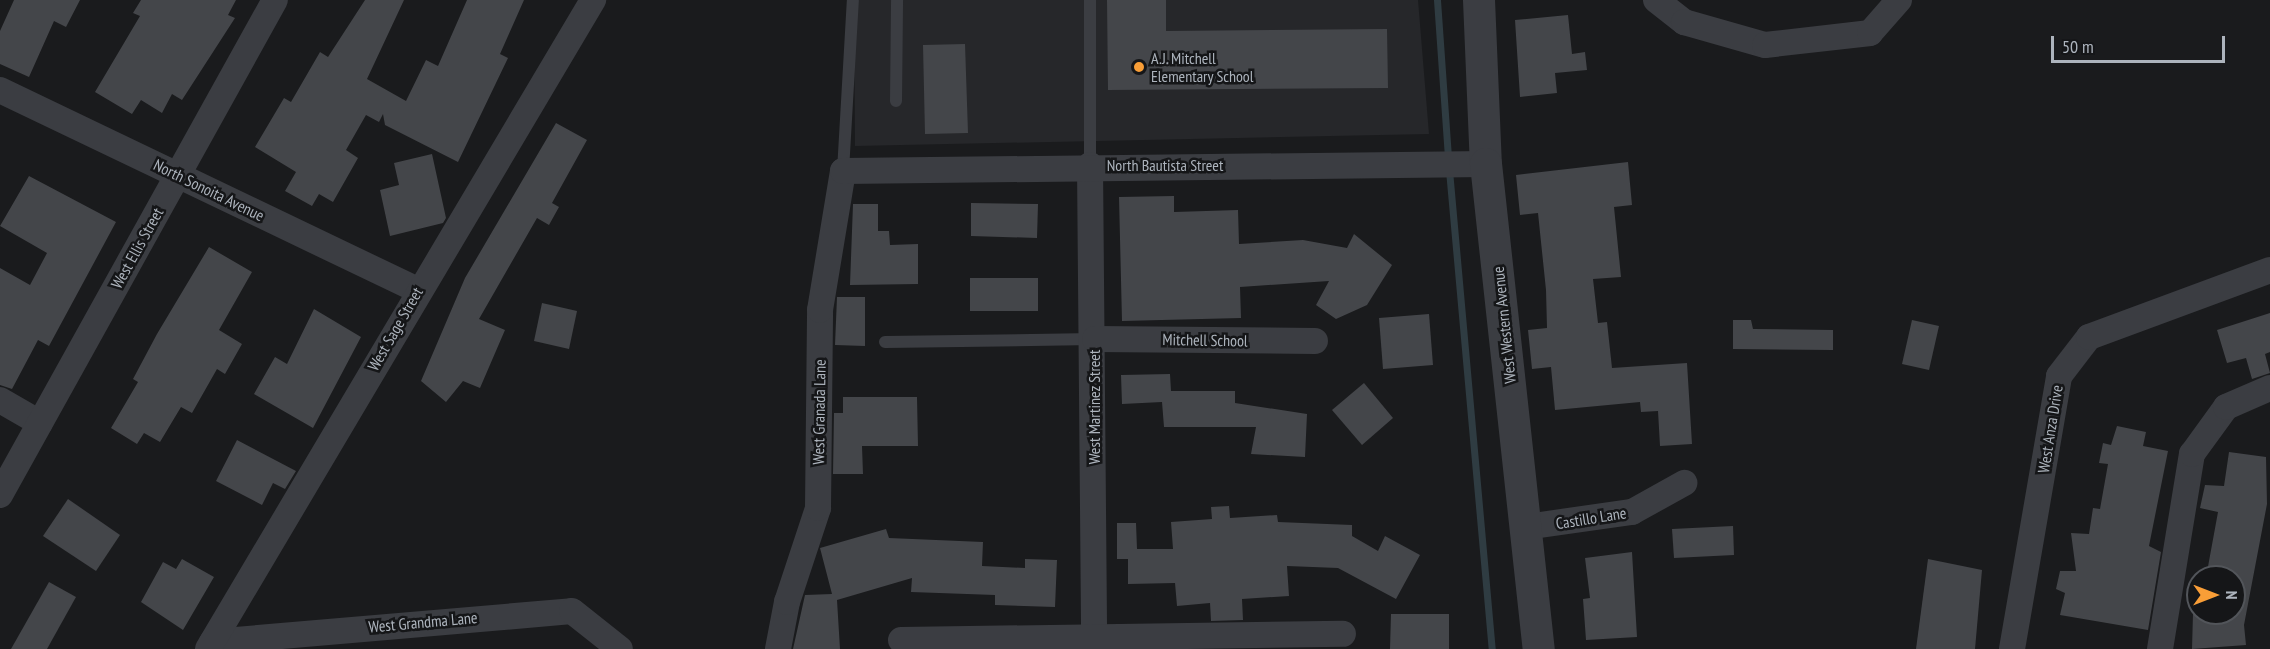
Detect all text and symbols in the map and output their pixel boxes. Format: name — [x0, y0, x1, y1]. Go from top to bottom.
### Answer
scale bar — [2054, 24, 2228, 62]
text: 50 m — [2062, 35, 2094, 58]
place label: A.J. Mitchell Elementary School — [1151, 48, 1254, 86]
marker: A.J. Mitchell Elementary School — [1132, 60, 1146, 74]
street label: North Sonoita Avenue — [150, 155, 268, 225]
street label: North Bautista Street — [1107, 155, 1223, 175]
street label: West Ellis Street — [107, 204, 167, 292]
street label: West Western Avenue — [1488, 265, 1520, 385]
street label: West Sage Street — [363, 284, 427, 374]
street label: Mitchell School — [1162, 330, 1248, 350]
street label: West Martinez Street — [1084, 350, 1104, 464]
street label: West Granada Lane — [808, 359, 830, 465]
street label: West Anza Drive — [2034, 383, 2066, 475]
street label: Castillo Lane — [1554, 503, 1628, 533]
north arrow — [2186, 565, 2246, 625]
text: N — [2222, 591, 2242, 599]
street label: West Grandma Lane — [368, 608, 478, 636]

